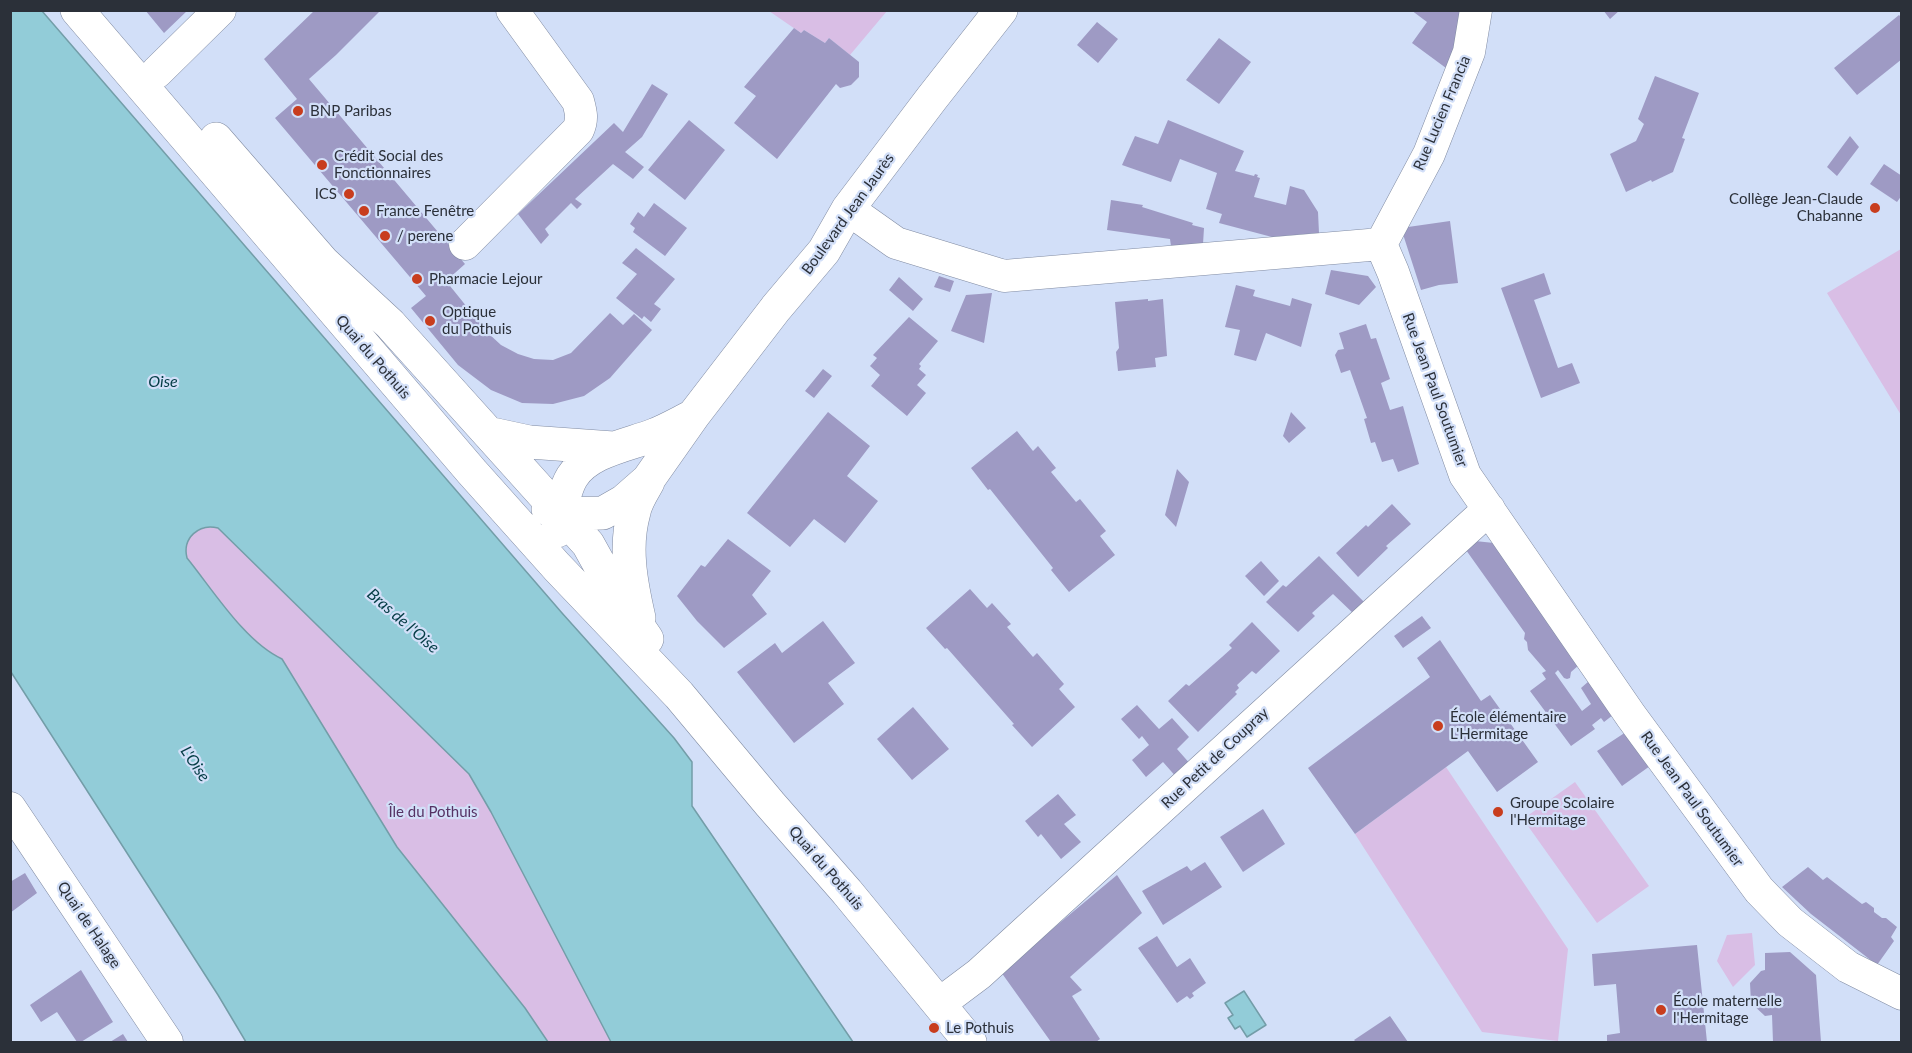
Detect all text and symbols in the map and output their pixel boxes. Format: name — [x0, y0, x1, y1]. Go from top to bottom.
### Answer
street label: Rue Lucien Francia — [1410, 53, 1474, 173]
place label: BNP Paribas — [310, 102, 392, 120]
marker: BNP Paribas — [291, 104, 305, 118]
place label: Crédit Social des Fonctionnaires — [334, 147, 443, 182]
street label: Boulevard Jean Jaurès — [798, 150, 898, 278]
marker: Crédit Social des Fonctionnaires — [315, 158, 329, 172]
place label: ICS — [315, 185, 337, 203]
marker: ICS — [342, 187, 356, 201]
place label: Collège Jean-Claude Chabanne — [1729, 190, 1863, 225]
marker: Collège Jean-Claude Chabanne — [1868, 201, 1882, 215]
place label: France Fenêtre — [376, 202, 474, 220]
marker: France Fenêtre — [357, 204, 371, 218]
place label: / perene — [397, 227, 453, 245]
marker: / perene — [378, 229, 392, 243]
place label: Pharmacie Lejour — [429, 270, 543, 288]
marker: Pharmacie Lejour — [410, 272, 424, 286]
place label: Optique du Pothuis — [442, 303, 512, 338]
street label: Rue Jean Paul Soutumier — [1399, 310, 1471, 470]
street label: Quai du Pothuis — [332, 311, 414, 403]
marker: Optique du Pothuis — [423, 314, 437, 328]
water label: Oise — [148, 372, 178, 392]
water label: Bras de l'Oise — [363, 585, 443, 657]
street label: Rue Petit de Coupray — [1158, 704, 1272, 812]
place label: École élémentaire L'Hermitage — [1450, 708, 1567, 743]
marker: École élémentaire L'Hermitage — [1431, 719, 1445, 733]
street label: Rue Jean Paul Soutumier — [1637, 728, 1747, 870]
water label: L'Oise — [176, 743, 214, 785]
place label: Groupe Scolaire l'Hermitage — [1510, 794, 1614, 829]
park label: Île du Pothuis — [388, 803, 478, 821]
marker: Groupe Scolaire l'Hermitage — [1491, 805, 1505, 819]
street label: Quai du Pothuis — [785, 822, 867, 914]
street label: Quai de Halage — [53, 878, 125, 972]
place label: École maternelle l'Hermitage — [1673, 992, 1782, 1027]
marker: École maternelle l'Hermitage — [1654, 1003, 1668, 1017]
place label: Le Pothuis — [946, 1019, 1014, 1037]
marker: Le Pothuis — [927, 1021, 941, 1035]

